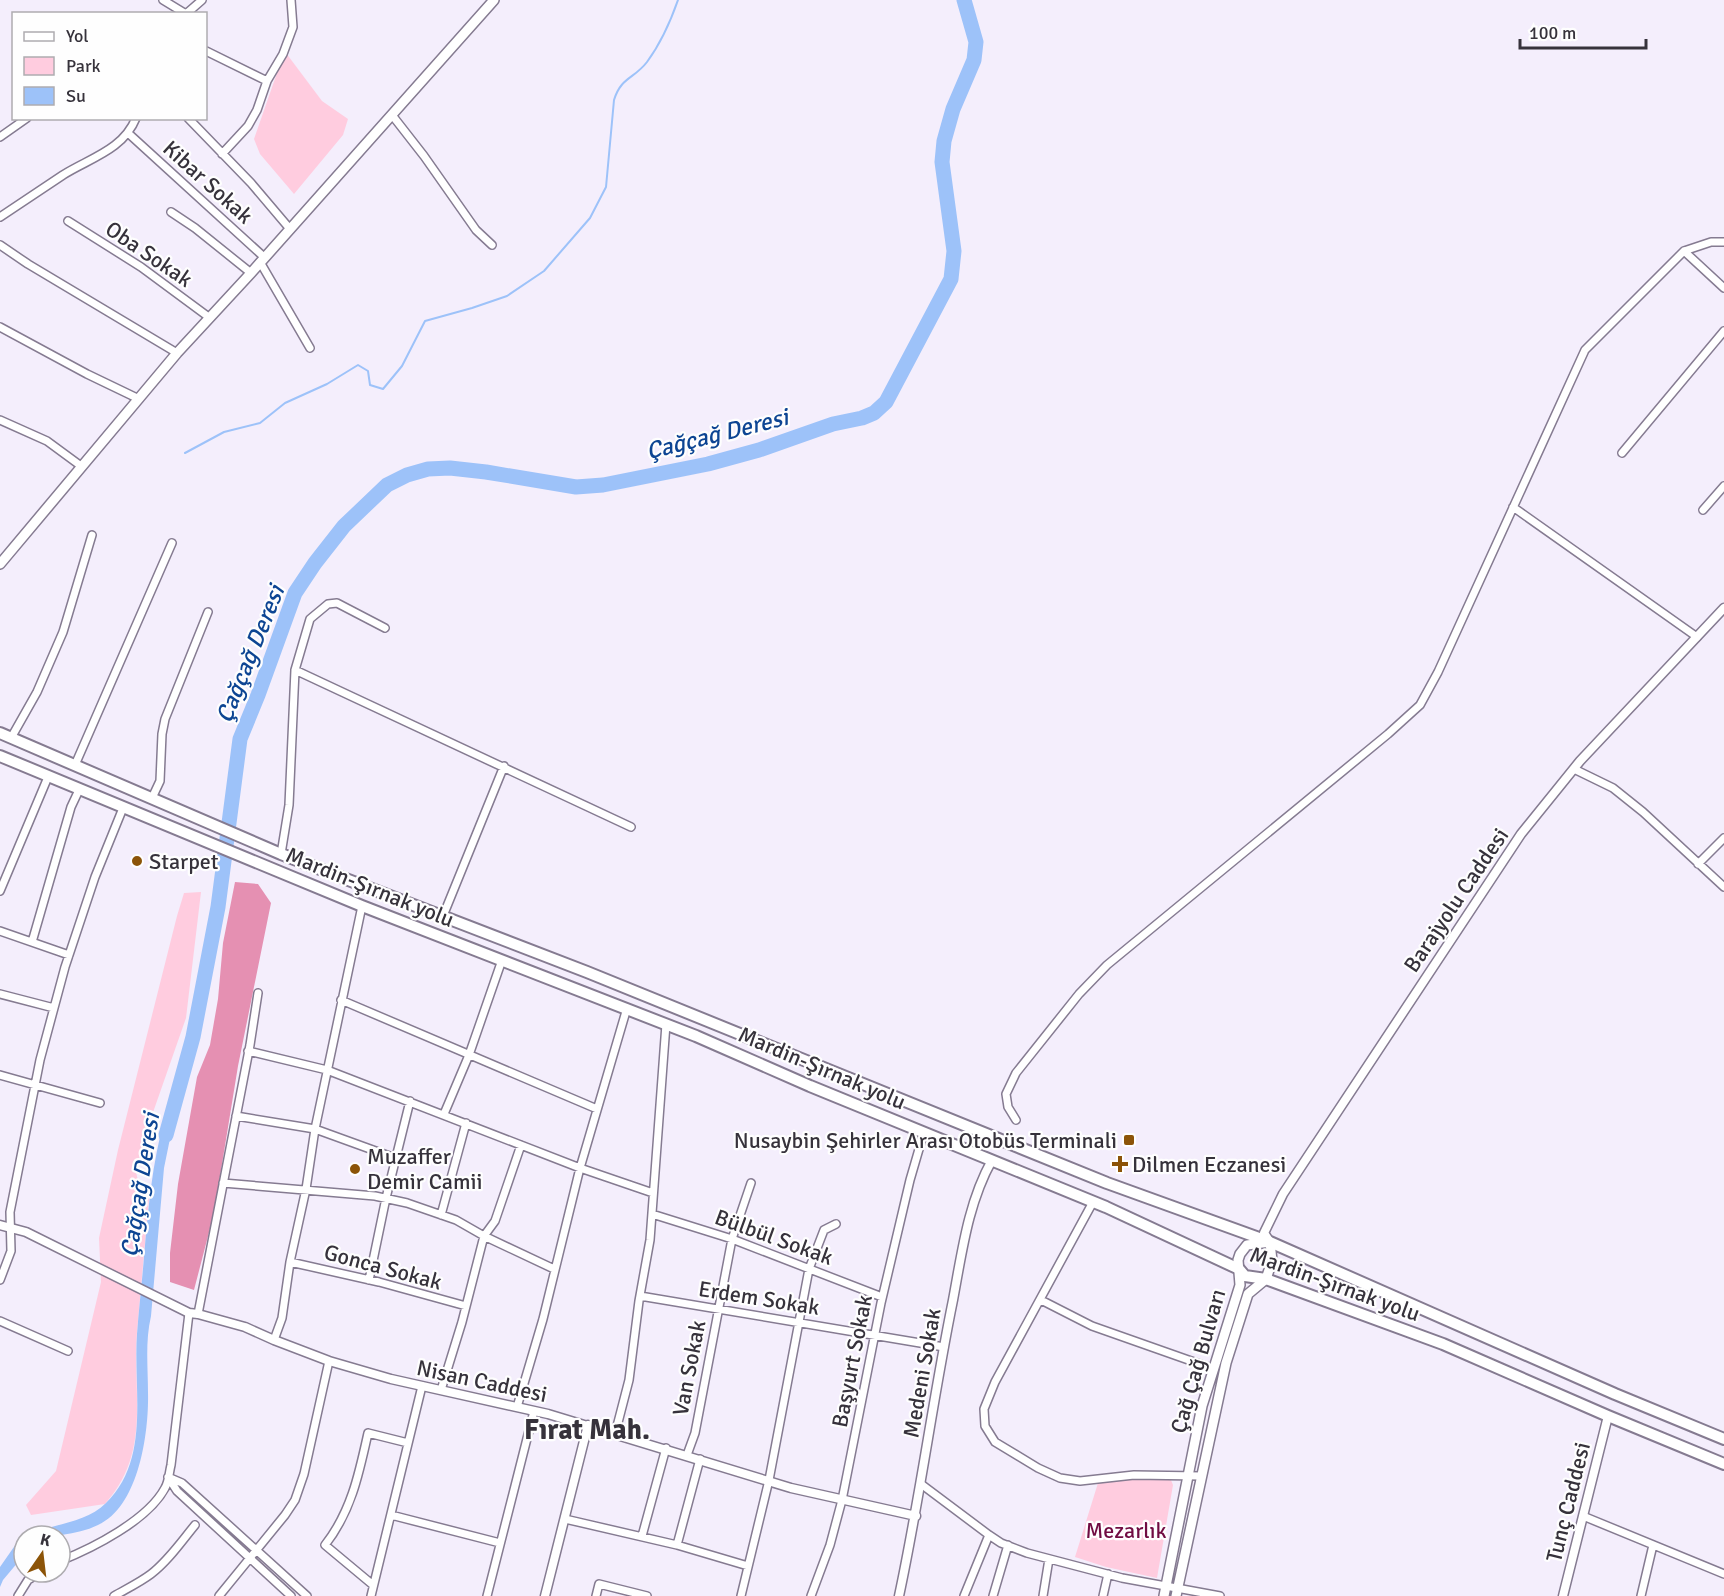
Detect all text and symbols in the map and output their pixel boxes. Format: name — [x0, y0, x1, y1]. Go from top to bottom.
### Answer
legend — [12, 12, 207, 120]
scale bar — [1520, 12, 1646, 50]
text: 100 m — [1529, 22, 1576, 44]
text: Yol — [66, 25, 89, 47]
text: Park — [66, 55, 101, 77]
text: Su — [66, 85, 86, 107]
street label: Kibar Sokak — [157, 135, 259, 229]
street label: Oba Sokak — [100, 215, 198, 293]
water label: Çağçağ Deresi — [643, 401, 794, 466]
water label: Çağçağ Deresi — [209, 579, 292, 727]
street label: Barajyolu Caddesi — [1398, 823, 1514, 977]
street label: Mardin-Şırnak yolu — [282, 841, 458, 933]
place label: Starpet — [149, 848, 219, 875]
marker: Starpet — [130, 854, 144, 868]
street label: Mardin-Şırnak yolu — [734, 1021, 910, 1115]
water label: Çağçağ Deresi — [114, 1108, 167, 1259]
place label: Nusaybin Şehirler Arası Otobüs Terminali — [734, 1127, 1117, 1154]
marker: Nusaybin Şehirler Arası Otobüs Terminali — [1122, 1133, 1136, 1147]
place label: Muzaffer Demir Camii — [367, 1143, 482, 1195]
place label: Dilmen Eczanesi — [1132, 1151, 1286, 1178]
marker: Dilmen Eczanesi — [1113, 1157, 1127, 1171]
marker: Muzaffer Demir Camii — [348, 1162, 362, 1176]
street label: Bülbül Sokak — [711, 1203, 837, 1271]
street label: Gonca Sokak — [321, 1238, 445, 1296]
street label: Mardin-Şırnak yolu — [1246, 1241, 1424, 1327]
street label: Erdem Sokak — [697, 1275, 821, 1321]
street label: Çağ Çağ Bulvarı — [1165, 1286, 1231, 1436]
street label: Başyurt Sokak — [826, 1292, 878, 1430]
street label: Medeni Sokak — [897, 1306, 947, 1440]
street label: Van Sokak — [667, 1318, 711, 1418]
street label: Nisan Caddesi — [414, 1354, 550, 1408]
district label: Fırat Mah. — [524, 1413, 650, 1447]
street label: Tunç Caddesi — [1540, 1439, 1596, 1565]
park label: Mezarlık — [1085, 1517, 1167, 1544]
north arrow — [12, 1524, 72, 1584]
text: K — [38, 1530, 53, 1551]

